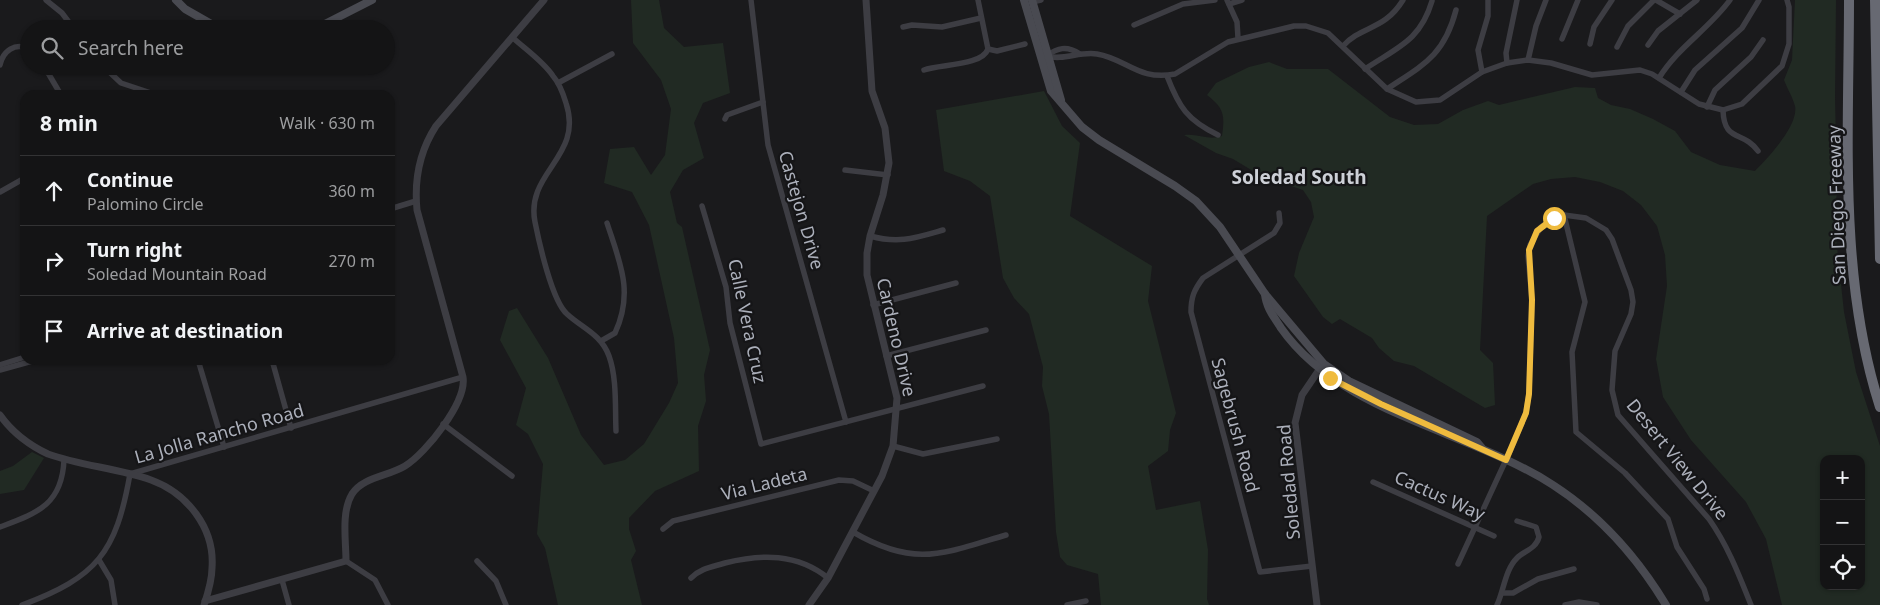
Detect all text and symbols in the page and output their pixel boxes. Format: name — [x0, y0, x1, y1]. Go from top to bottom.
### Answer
search box — [20, 20, 395, 75]
icon: search — [38, 34, 66, 62]
text: Search here — [78, 35, 184, 61]
text: 8 min — [40, 109, 98, 137]
text: Walk · 630 m — [280, 112, 375, 134]
street label: San Diego Freeway — [1821, 124, 1851, 285]
street label: Castejon Drive — [774, 148, 830, 272]
district label: Soledad South — [1232, 164, 1366, 190]
text: Continue — [87, 167, 173, 193]
icon: ahead — [40, 177, 68, 205]
text: 360 m — [328, 180, 375, 202]
text: Palomino Circle — [87, 193, 204, 215]
route start — [1543, 207, 1566, 230]
text: Turn right — [87, 237, 182, 263]
icon: right — [40, 247, 68, 275]
text: 270 m — [328, 250, 375, 272]
street label: Calle Vera Cruz — [723, 257, 773, 385]
text: Soledad Mountain Road — [87, 263, 267, 285]
street label: Cardeno Drive — [872, 275, 922, 399]
icon: arrive — [40, 317, 68, 345]
text: Arrive at destination — [87, 318, 283, 344]
street label: Sagebrush Road — [1206, 355, 1266, 495]
route end — [1319, 367, 1342, 390]
street label: Desert View Drive — [1622, 393, 1734, 525]
street label: La Jolla Rancho Road — [132, 397, 306, 469]
street label: Soledad Road — [1271, 423, 1305, 541]
map controls — [1820, 455, 1865, 590]
button: + — [1820, 455, 1865, 500]
street label: Via Ladeta — [719, 461, 809, 505]
street label: Cactus Way — [1391, 464, 1490, 526]
button: − — [1820, 500, 1865, 545]
button: locate — [1820, 545, 1865, 590]

